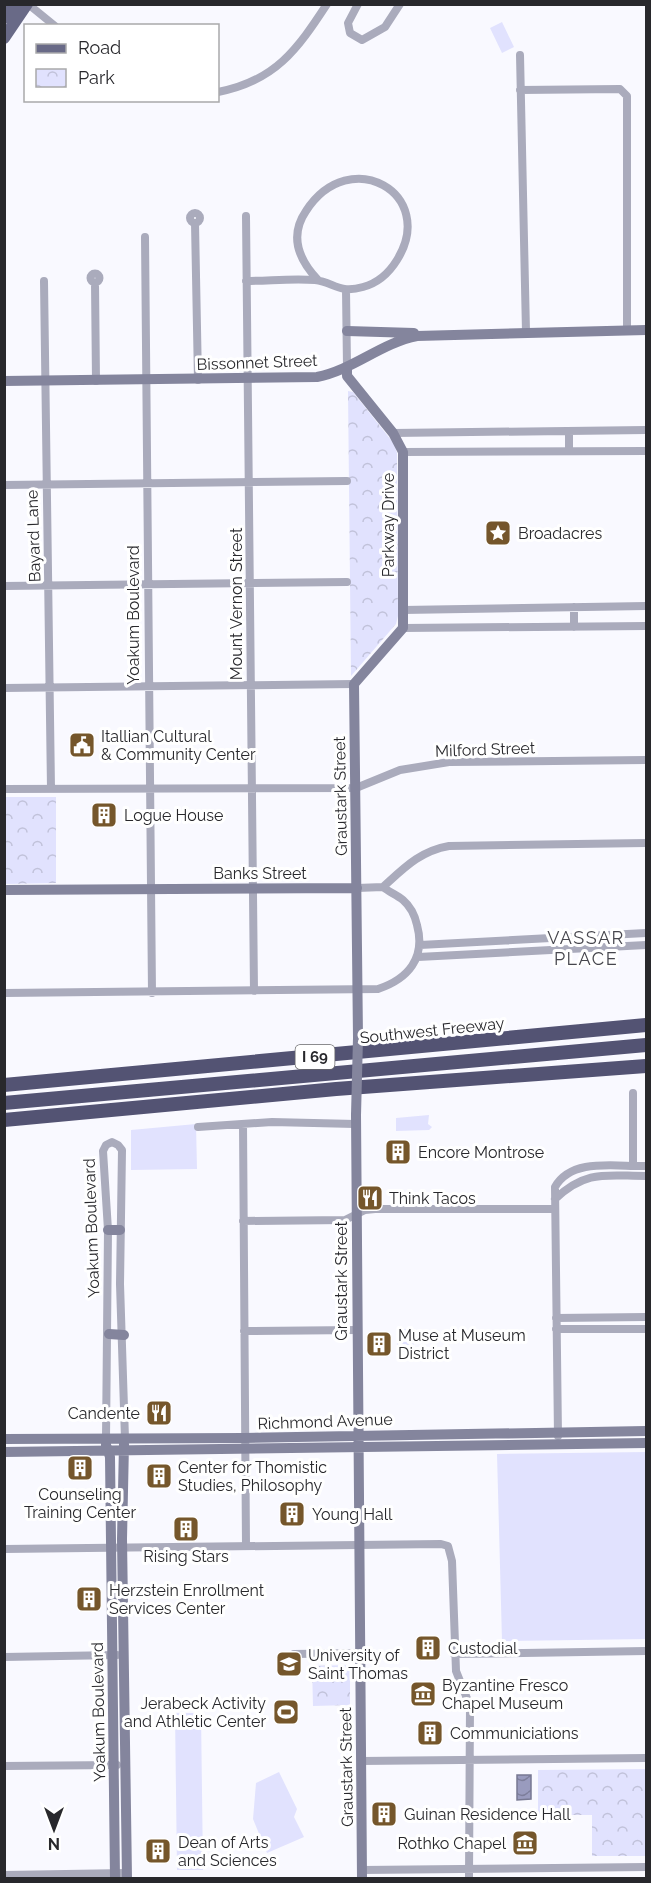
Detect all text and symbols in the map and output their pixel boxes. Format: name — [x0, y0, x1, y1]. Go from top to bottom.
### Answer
legend — [24, 24, 219, 102]
text: Road — [78, 37, 121, 58]
text: Park — [78, 67, 115, 88]
street label: Bissonnet Street — [196, 351, 318, 374]
street label: Parkway Drive — [379, 473, 398, 577]
street label: Bayard Lane — [22, 489, 45, 583]
place icon: Broadacres — [483, 518, 513, 548]
place label: Broadacres — [518, 524, 602, 543]
street label: Mount Vernon Street — [227, 527, 246, 680]
street label: Yoakum Boulevard — [124, 545, 143, 685]
place label: Itallian Cultural & Community Center — [101, 727, 256, 764]
public building icon: Itallian Cultural & Community Center — [67, 730, 97, 760]
street label: Graustark Street — [330, 735, 351, 856]
street label: Milford Street — [435, 738, 536, 761]
building icon: Logue House — [89, 800, 119, 830]
place label: Logue House — [124, 806, 223, 825]
street label: Banks Street — [213, 864, 307, 883]
district label: VASSAR PLACE — [547, 927, 625, 969]
street label: Southwest Freeway — [359, 1013, 506, 1048]
road number: I 69 — [296, 1045, 334, 1069]
building icon: Encore Montrose — [383, 1137, 413, 1167]
place label: Encore Montrose — [418, 1143, 544, 1162]
street label: Yoakum Boulevard — [80, 1158, 103, 1298]
restaurant icon: Think Tacos — [355, 1183, 385, 1213]
place label: Think Tacos — [389, 1189, 476, 1208]
street label: Graustark Street — [332, 1221, 351, 1341]
place label: Muse at Museum District — [398, 1326, 526, 1363]
building icon: Muse at Museum District — [364, 1329, 394, 1359]
restaurant icon: Candente — [144, 1398, 174, 1428]
place label: Candente — [68, 1404, 140, 1423]
street label: Richmond Avenue — [257, 1410, 393, 1433]
building icon: Counseling Training Center — [65, 1453, 95, 1483]
place label: Center for Thomistic Studies, Philosophy — [178, 1458, 327, 1495]
building icon: Center for Thomistic Studies, Philosophy — [144, 1461, 174, 1491]
place label: Counseling Training Center — [24, 1485, 136, 1522]
building icon: Young Hall — [277, 1499, 307, 1529]
place label: Young Hall — [312, 1505, 393, 1524]
building icon: Rising Stars — [171, 1514, 201, 1544]
place label: Rising Stars — [143, 1547, 229, 1566]
place label: Herzstein Enrollment Services Center — [109, 1581, 265, 1618]
building icon: Herzstein Enrollment Services Center — [74, 1584, 104, 1614]
building icon: Custodial — [413, 1633, 443, 1663]
place label: Custodial — [448, 1639, 518, 1658]
street label: Yoakum Boulevard — [88, 1642, 109, 1782]
place label: University of Saint Thomas — [308, 1646, 408, 1683]
school or university icon: University of Saint Thomas — [274, 1649, 304, 1679]
place label: Byzantine Fresco Chapel Museum — [442, 1676, 568, 1713]
museum icon: Byzantine Fresco Chapel Museum — [408, 1679, 438, 1709]
place label: Jerabeck Activity and Athletic Center — [124, 1694, 266, 1731]
sports icon: Jerabeck Activity and Athletic Center — [271, 1697, 301, 1727]
street label: Graustark Street — [336, 1706, 357, 1827]
building icon: Communiciations — [415, 1718, 445, 1748]
place label: Communiciations — [450, 1724, 579, 1743]
north arrow — [24, 1799, 84, 1859]
building icon: Guinan Residence Hall — [369, 1799, 399, 1829]
place label: Guinan Residence Hall — [404, 1805, 571, 1824]
museum icon: Rothko Chapel — [510, 1828, 540, 1858]
place label: Dean of Arts and Sciences — [178, 1833, 277, 1870]
text: N — [48, 1834, 60, 1853]
place label: Rothko Chapel — [397, 1834, 507, 1853]
building icon: Dean of Arts and Sciences — [143, 1836, 173, 1866]

